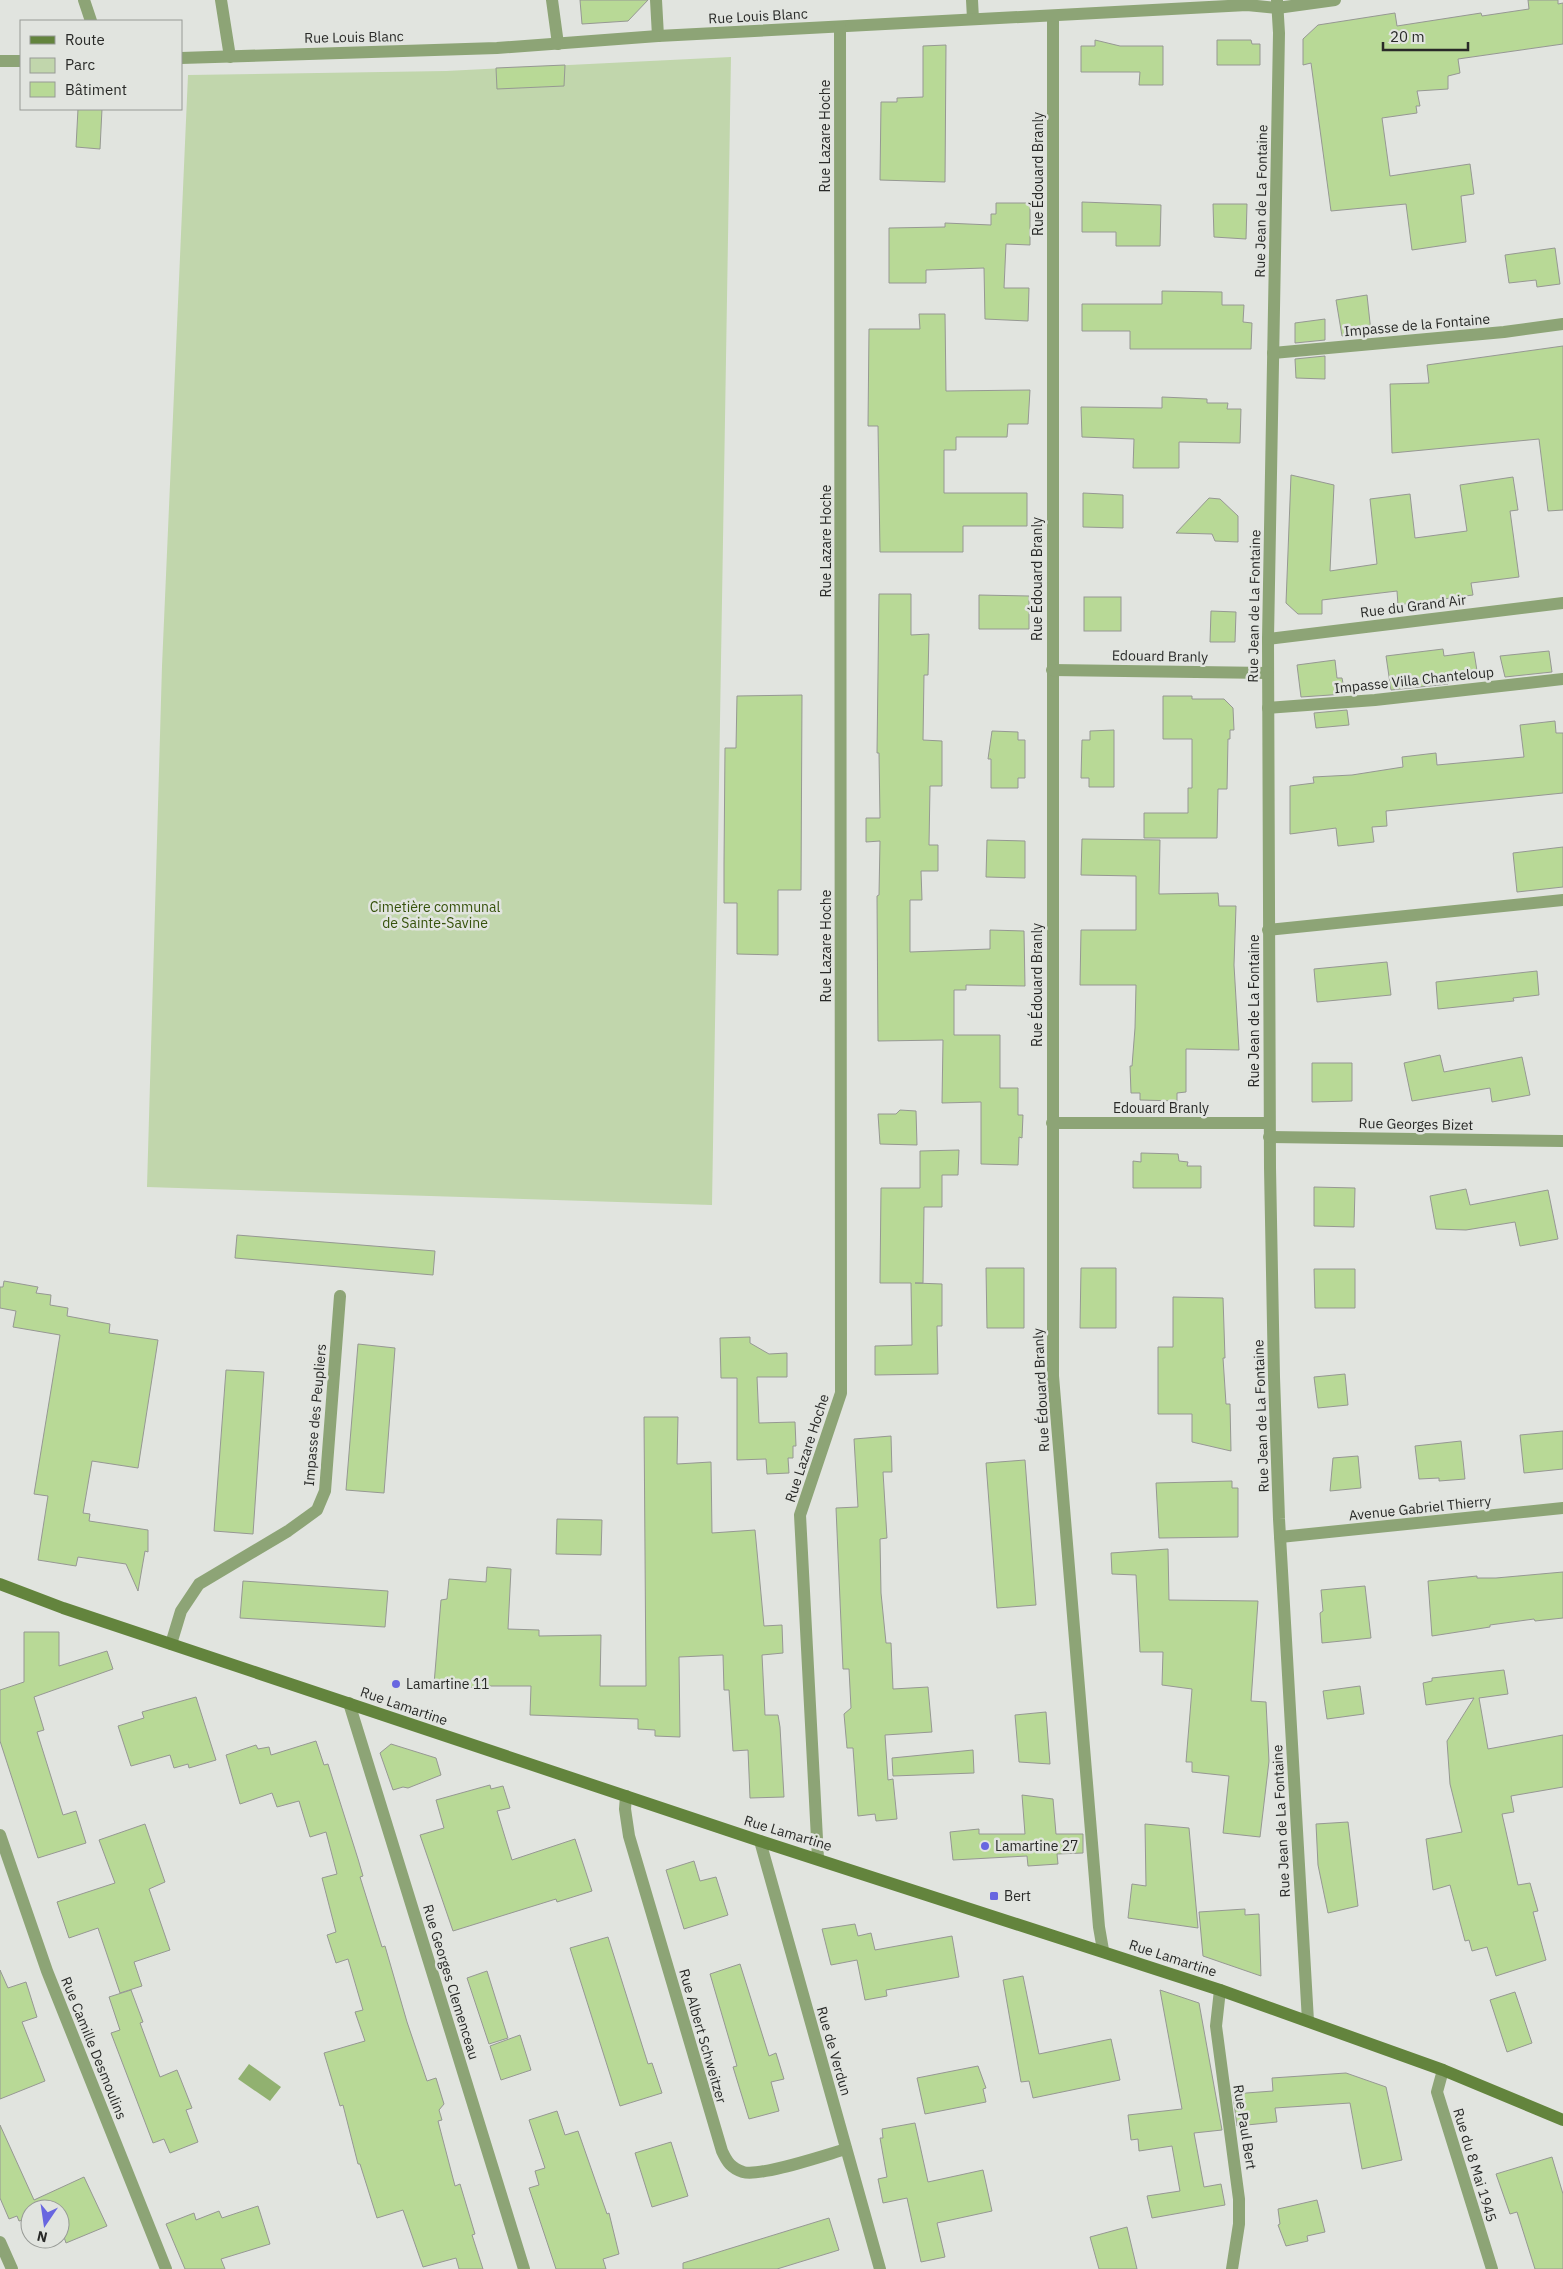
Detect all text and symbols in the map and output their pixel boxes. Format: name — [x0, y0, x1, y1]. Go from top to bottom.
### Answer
street label: Rue Louis Blanc — [708, 4, 808, 28]
legend — [20, 20, 182, 110]
scale bar — [1383, 20, 1468, 52]
street label: Rue Louis Blanc — [304, 27, 404, 47]
text: 20 m — [1390, 27, 1425, 46]
text: Route — [65, 30, 105, 49]
text: Parc — [65, 55, 95, 74]
street label: Rue Lazare Hoche — [816, 79, 834, 192]
text: Bâtiment — [65, 80, 127, 99]
street label: Rue Édouard Branly — [1028, 112, 1047, 236]
street label: Rue Jean de La Fontaine — [1251, 124, 1271, 278]
street label: Impasse de la Fontaine — [1343, 310, 1491, 340]
street label: Rue Lazare Hoche — [817, 484, 835, 597]
street label: Rue Édouard Branly — [1027, 517, 1046, 641]
street label: Rue Jean de La Fontaine — [1244, 529, 1264, 683]
street label: Rue du Grand Air — [1359, 591, 1467, 621]
street label: Edouard Branly — [1112, 646, 1208, 666]
street label: Impasse Villa Chanteloup — [1333, 663, 1495, 697]
street label: Rue Lazare Hoche — [817, 889, 835, 1002]
park label: Cimetière communal de Sainte-Savine — [370, 898, 501, 932]
street label: Rue Édouard Branly — [1027, 923, 1046, 1047]
street label: Rue Jean de La Fontaine — [1245, 934, 1263, 1088]
street label: Edouard Branly — [1113, 1099, 1209, 1117]
street label: Rue Georges Bizet — [1359, 1114, 1474, 1134]
street label: Rue Édouard Branly — [1028, 1328, 1053, 1452]
street label: Rue Jean de La Fontaine — [1249, 1339, 1273, 1493]
street label: Impasse des Peupliers — [300, 1343, 330, 1487]
street label: Rue Lazare Hoche — [781, 1391, 833, 1504]
street label: Avenue Gabriel Thierry — [1348, 1492, 1492, 1524]
place label: Lamartine 11 — [406, 1675, 490, 1693]
marker: Lamartine 11 — [390, 1678, 402, 1690]
street label: Rue Lamartine — [358, 1683, 450, 1729]
street label: Rue Jean de La Fontaine — [1268, 1744, 1294, 1898]
street label: Rue Lamartine — [742, 1811, 835, 1855]
place label: Lamartine 27 — [995, 1837, 1079, 1855]
marker: Lamartine 27 — [979, 1840, 991, 1852]
place label: Bert — [1004, 1887, 1031, 1905]
marker: Bert — [988, 1890, 1000, 1902]
street label: Rue Georges Clemenceau — [419, 1902, 483, 2062]
street label: Rue Lamartine — [1127, 1935, 1220, 1981]
street label: Rue Albert Schweitzer — [675, 1967, 731, 2105]
street label: Rue Camille Desmoulins — [57, 1974, 131, 2122]
street label: Rue de Verdun — [813, 2004, 855, 2098]
street label: Rue Paul Bert — [1229, 2083, 1261, 2171]
street label: Rue du 8 Mai 1945 — [1449, 2106, 1501, 2224]
north arrow — [20, 2199, 70, 2249]
text: N — [35, 2227, 49, 2247]

